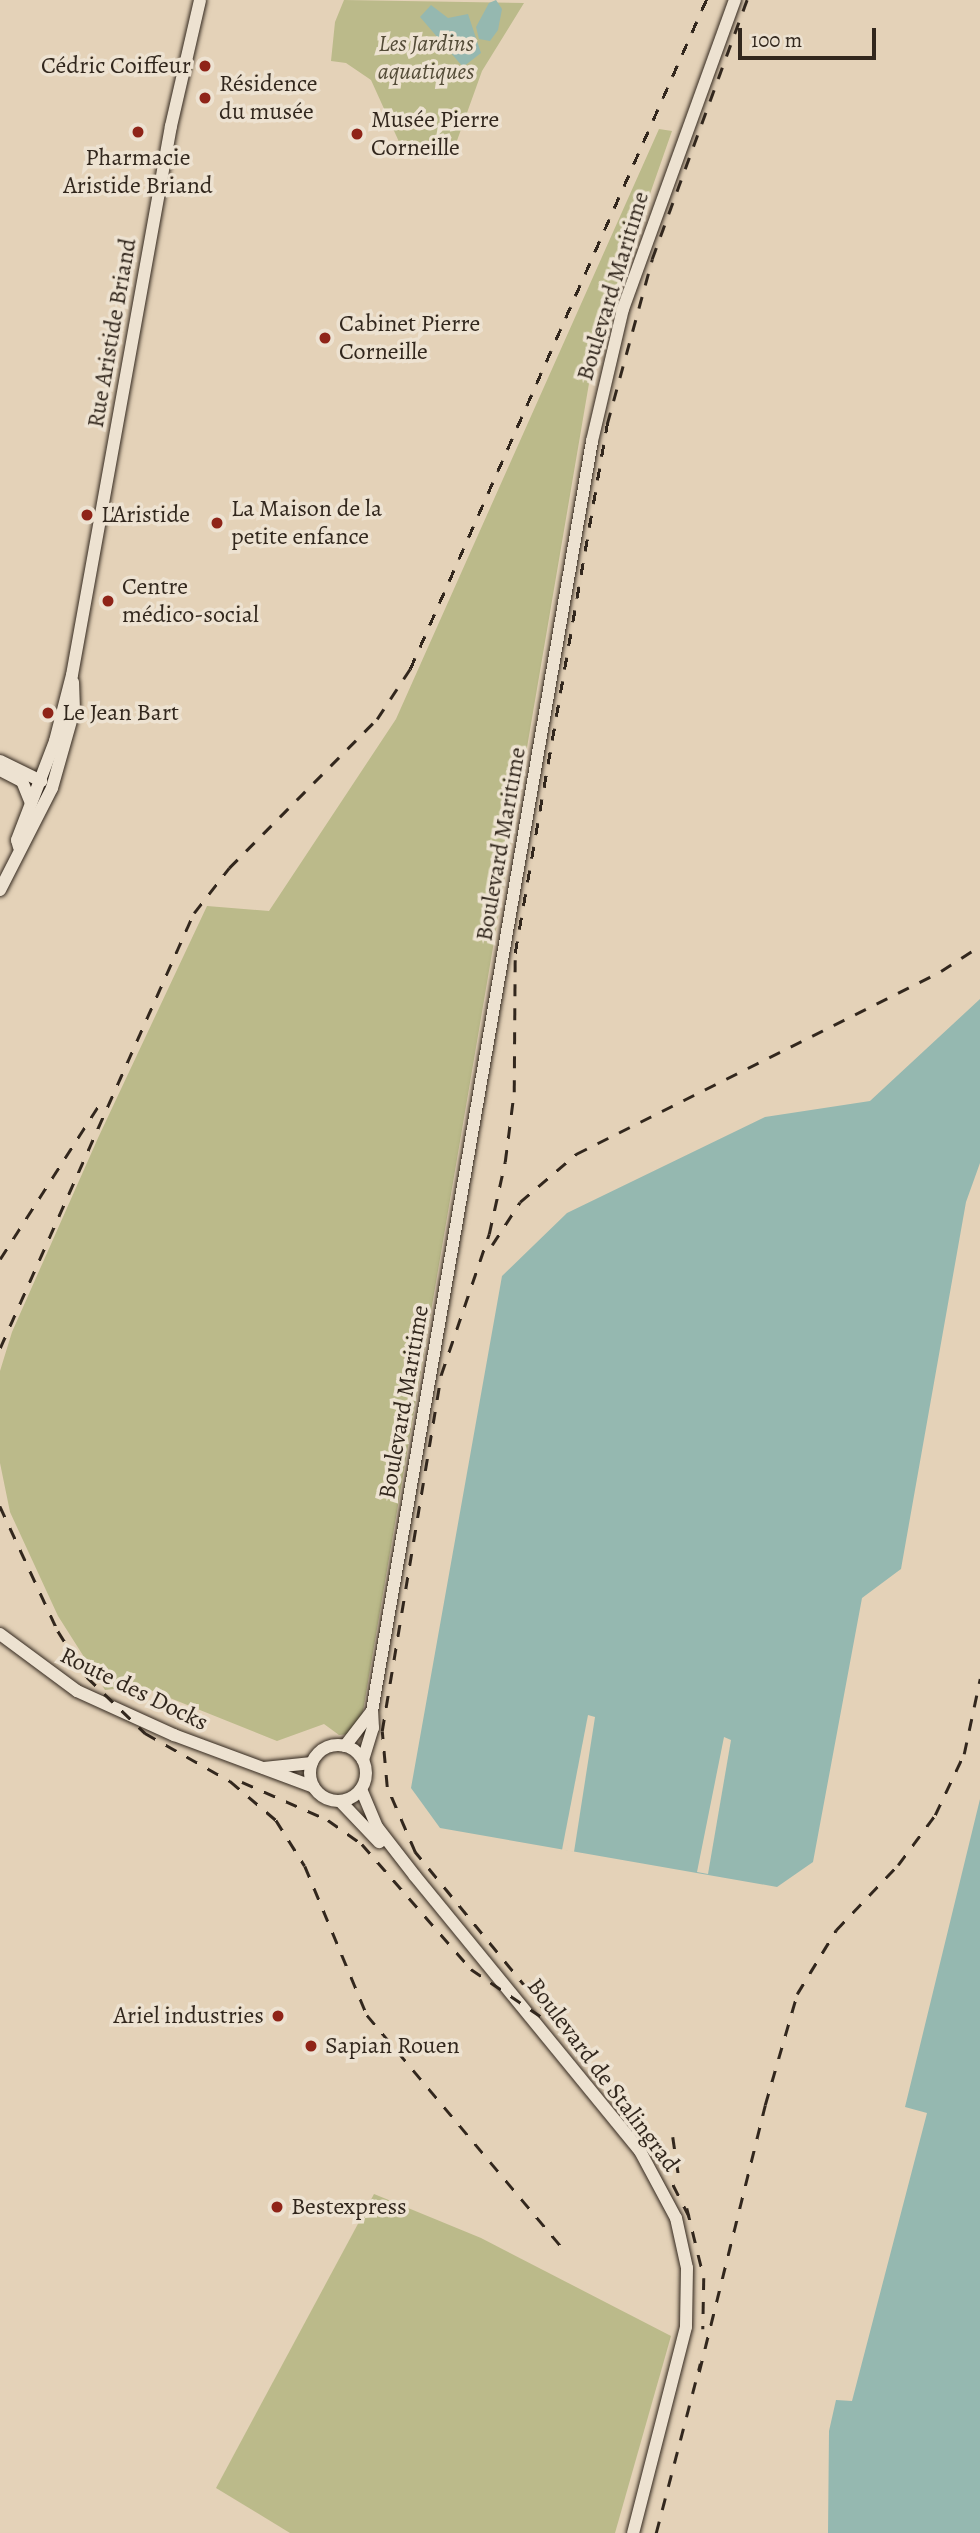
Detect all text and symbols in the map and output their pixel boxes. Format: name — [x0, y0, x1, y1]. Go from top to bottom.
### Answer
scale bar — [742, 14, 880, 58]
text: 100 m — [751, 26, 802, 54]
park label: Les Jardins aquatiques — [378, 30, 474, 86]
place label: Cédric Coiffeur — [41, 52, 191, 80]
marker: Cédric Coiffeur — [197, 58, 213, 74]
place label: Résidence du musée — [219, 70, 317, 126]
marker: Résidence du musée — [197, 90, 213, 106]
place label: Musée Pierre Corneille — [371, 106, 499, 162]
marker: Pharmacie Aristide Briand — [130, 124, 146, 140]
marker: Musée Pierre Corneille — [349, 126, 365, 142]
place label: Pharmacie Aristide Briand — [63, 144, 213, 200]
street label: Boulevard Maritime — [571, 188, 655, 384]
street label: Rue Aristide Briand — [81, 236, 143, 430]
place label: Cabinet Pierre Corneille — [339, 310, 480, 366]
marker: Cabinet Pierre Corneille — [317, 330, 333, 346]
place label: La Maison de la petite enfance — [231, 495, 382, 551]
place label: L'Aristide — [101, 501, 190, 529]
marker: L'Aristide — [79, 507, 95, 523]
marker: La Maison de la petite enfance — [209, 515, 225, 531]
place label: Centre médico-social — [122, 573, 259, 629]
marker: Centre médico-social — [100, 593, 116, 609]
place label: Le Jean Bart — [62, 699, 179, 727]
marker: Le Jean Bart — [40, 705, 56, 721]
street label: Boulevard Maritime — [470, 745, 532, 943]
street label: Boulevard Maritime — [373, 1303, 435, 1501]
street label: Route des Docks — [55, 1641, 213, 1737]
street label: Boulevard de Stalingrad — [521, 1973, 685, 2177]
place label: Ariel industries — [113, 2002, 264, 2030]
marker: Ariel industries — [270, 2008, 286, 2024]
place label: Sapian Rouen — [325, 2032, 460, 2060]
marker: Sapian Rouen — [303, 2038, 319, 2054]
place label: Bestexpress — [291, 2193, 407, 2221]
marker: Bestexpress — [269, 2199, 285, 2215]

